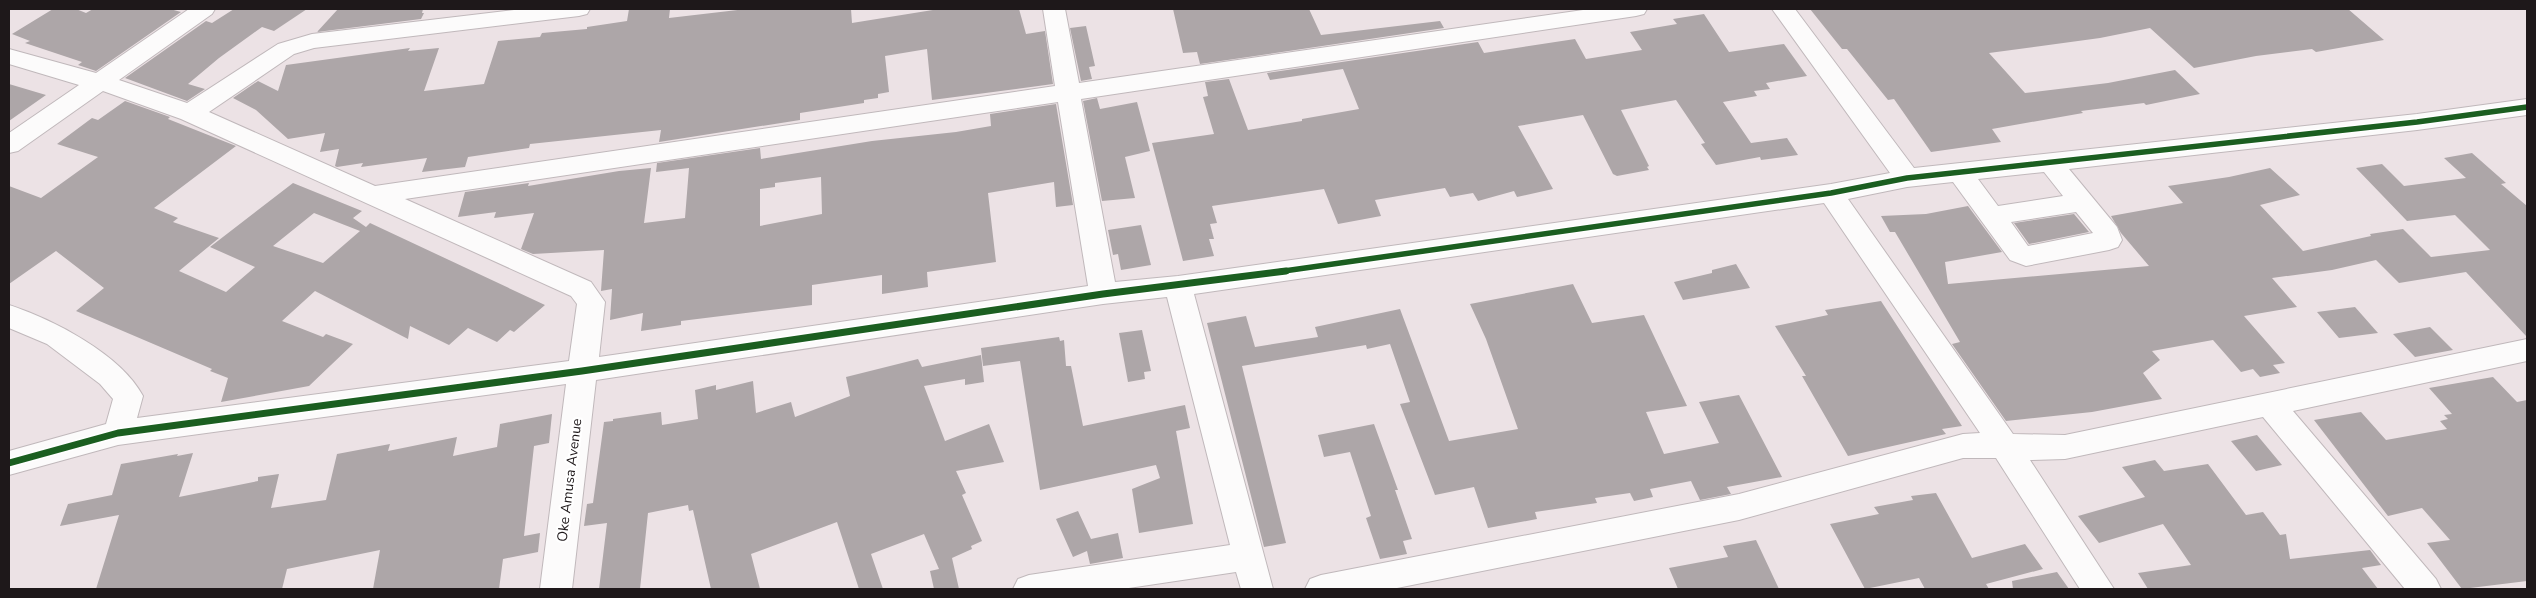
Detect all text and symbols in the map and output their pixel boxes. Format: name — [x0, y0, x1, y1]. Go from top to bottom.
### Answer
street label: Oke Amusa Avenue — [553, 417, 586, 543]

